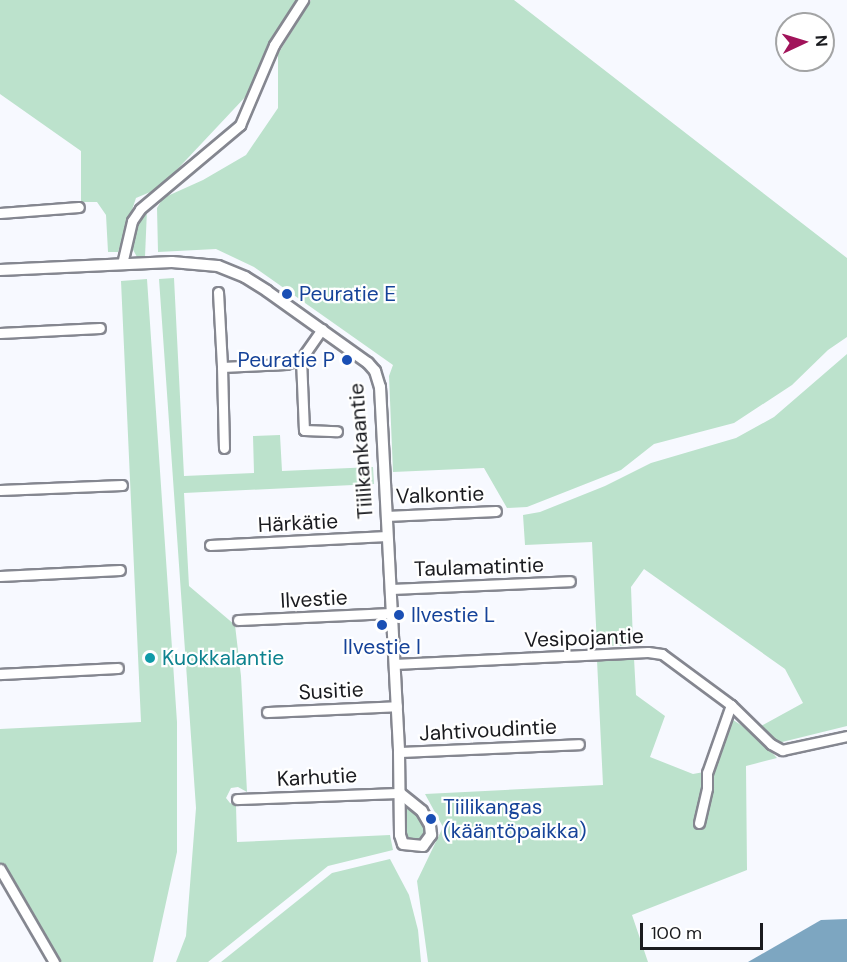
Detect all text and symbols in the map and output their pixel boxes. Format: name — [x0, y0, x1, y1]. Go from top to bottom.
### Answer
north arrow — [775, 12, 835, 72]
text: N — [811, 34, 832, 47]
place label: Peuratie E — [299, 281, 396, 307]
marker: Peuratie E — [280, 287, 294, 301]
place label: Peuratie P — [238, 347, 335, 373]
marker: Peuratie P — [340, 353, 354, 367]
street label: Tiilikankaantie — [344, 382, 378, 520]
street label: Valkontie — [395, 481, 485, 509]
street label: Härkätie — [257, 508, 339, 538]
street label: Taulamatintie — [414, 552, 544, 582]
street label: Ilvestie — [280, 585, 348, 613]
place label: Ilvestie L — [411, 602, 495, 628]
marker: Ilvestie L — [392, 608, 406, 622]
marker: Ilvestie I — [375, 618, 389, 632]
street label: Vesipojantie — [524, 623, 644, 653]
place label: Ilvestie I — [343, 634, 421, 660]
place label: Kuokkalantie — [162, 645, 284, 671]
marker: Kuokkalantie — [143, 651, 157, 665]
street label: Susitie — [298, 677, 364, 705]
street label: Jahtivoudintie — [419, 714, 557, 746]
street label: Karhutie — [276, 762, 358, 792]
place label: Tiilikangas (kääntöpaikka) — [443, 794, 587, 844]
marker: Tiilikangas (kääntöpaikka) — [424, 812, 438, 826]
scale bar — [643, 911, 766, 949]
text: 100 m — [651, 921, 702, 945]

